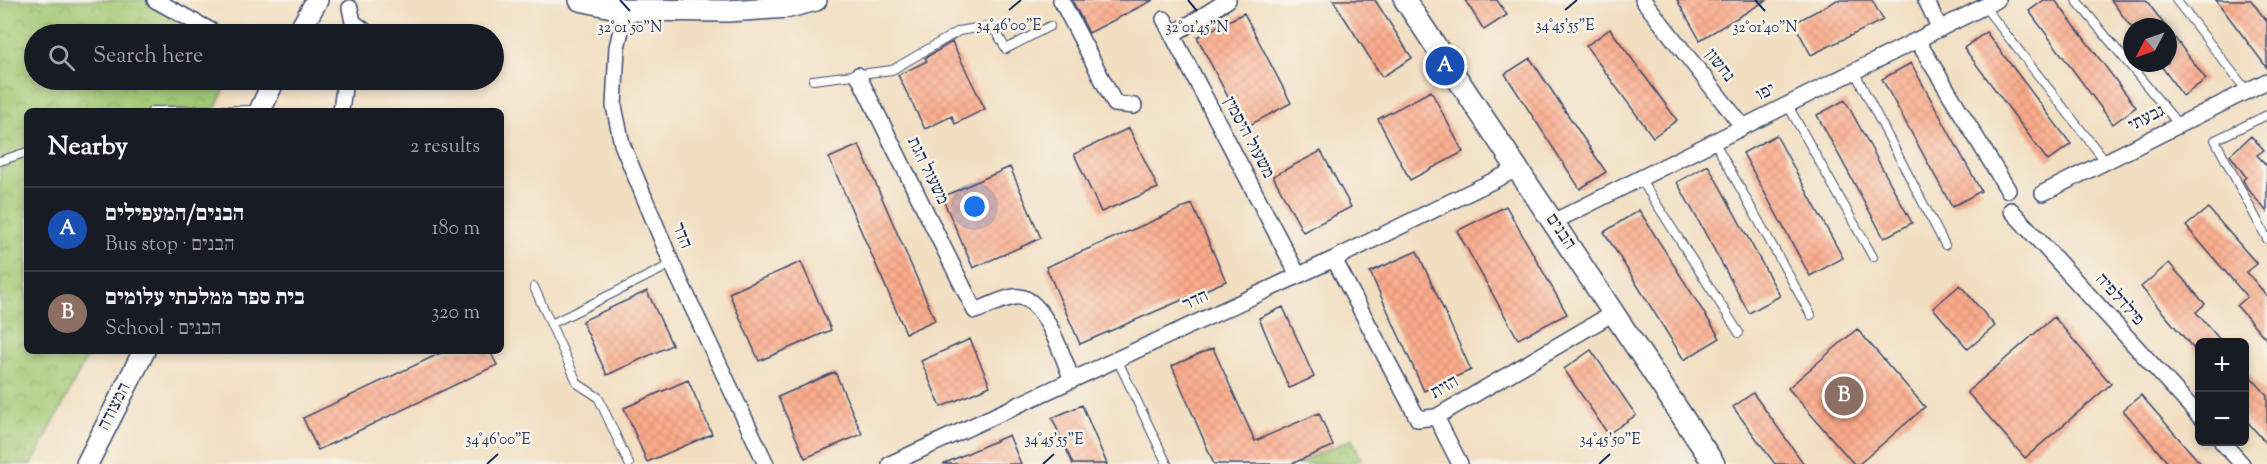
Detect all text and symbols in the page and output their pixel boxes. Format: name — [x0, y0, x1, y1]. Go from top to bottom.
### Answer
text: 34°46'00"E — [976, 16, 1042, 37]
text: 34°45'55"E — [1536, 16, 1594, 37]
text: 32°01'50"N — [598, 18, 662, 39]
text: 32°01'45"N — [1166, 18, 1228, 39]
text: 32°01'40"N — [1732, 18, 1798, 39]
north arrow — [2123, 18, 2177, 72]
search box — [24, 24, 504, 90]
icon: search — [45, 41, 78, 74]
text: Search here — [93, 41, 203, 73]
pin: A — [1426, 44, 1464, 88]
street label: נחשון — [1698, 44, 1740, 88]
street label: יפו — [1752, 77, 1780, 109]
street label: משעול היסמין — [1216, 93, 1280, 183]
street label: גבעתי — [2124, 99, 2170, 139]
text: Nearby — [48, 129, 128, 166]
text: 2 results — [410, 133, 480, 162]
street label: משעול הגת — [899, 133, 955, 209]
your location — [960, 192, 989, 221]
text: הבנים/המעפילים — [105, 199, 244, 231]
street label: הבנים — [1538, 209, 1582, 255]
text: A — [59, 215, 76, 244]
text: 180 m — [432, 215, 480, 244]
street label: הדר — [664, 219, 698, 253]
text: Bus stop · הבנים — [105, 231, 234, 260]
street label: פילדלפיה — [2088, 268, 2150, 332]
text: בית ספר ממלכתי עלומים — [105, 283, 305, 315]
street label: הדר — [1179, 284, 1213, 318]
text: B — [61, 299, 74, 328]
text: 320 m — [431, 299, 480, 328]
text: School · הבנים — [105, 315, 221, 344]
map controls — [2195, 338, 2249, 446]
button: + — [2195, 338, 2249, 392]
street label: הזית — [1426, 369, 1464, 407]
pin: B — [1824, 374, 1864, 418]
street label: המצודה — [92, 379, 138, 435]
button: − — [2195, 392, 2249, 446]
text: 34°46'00"E — [465, 430, 531, 451]
text: 34°45'55"E — [1025, 430, 1083, 451]
text: 34°45'50"E — [1579, 430, 1641, 451]

